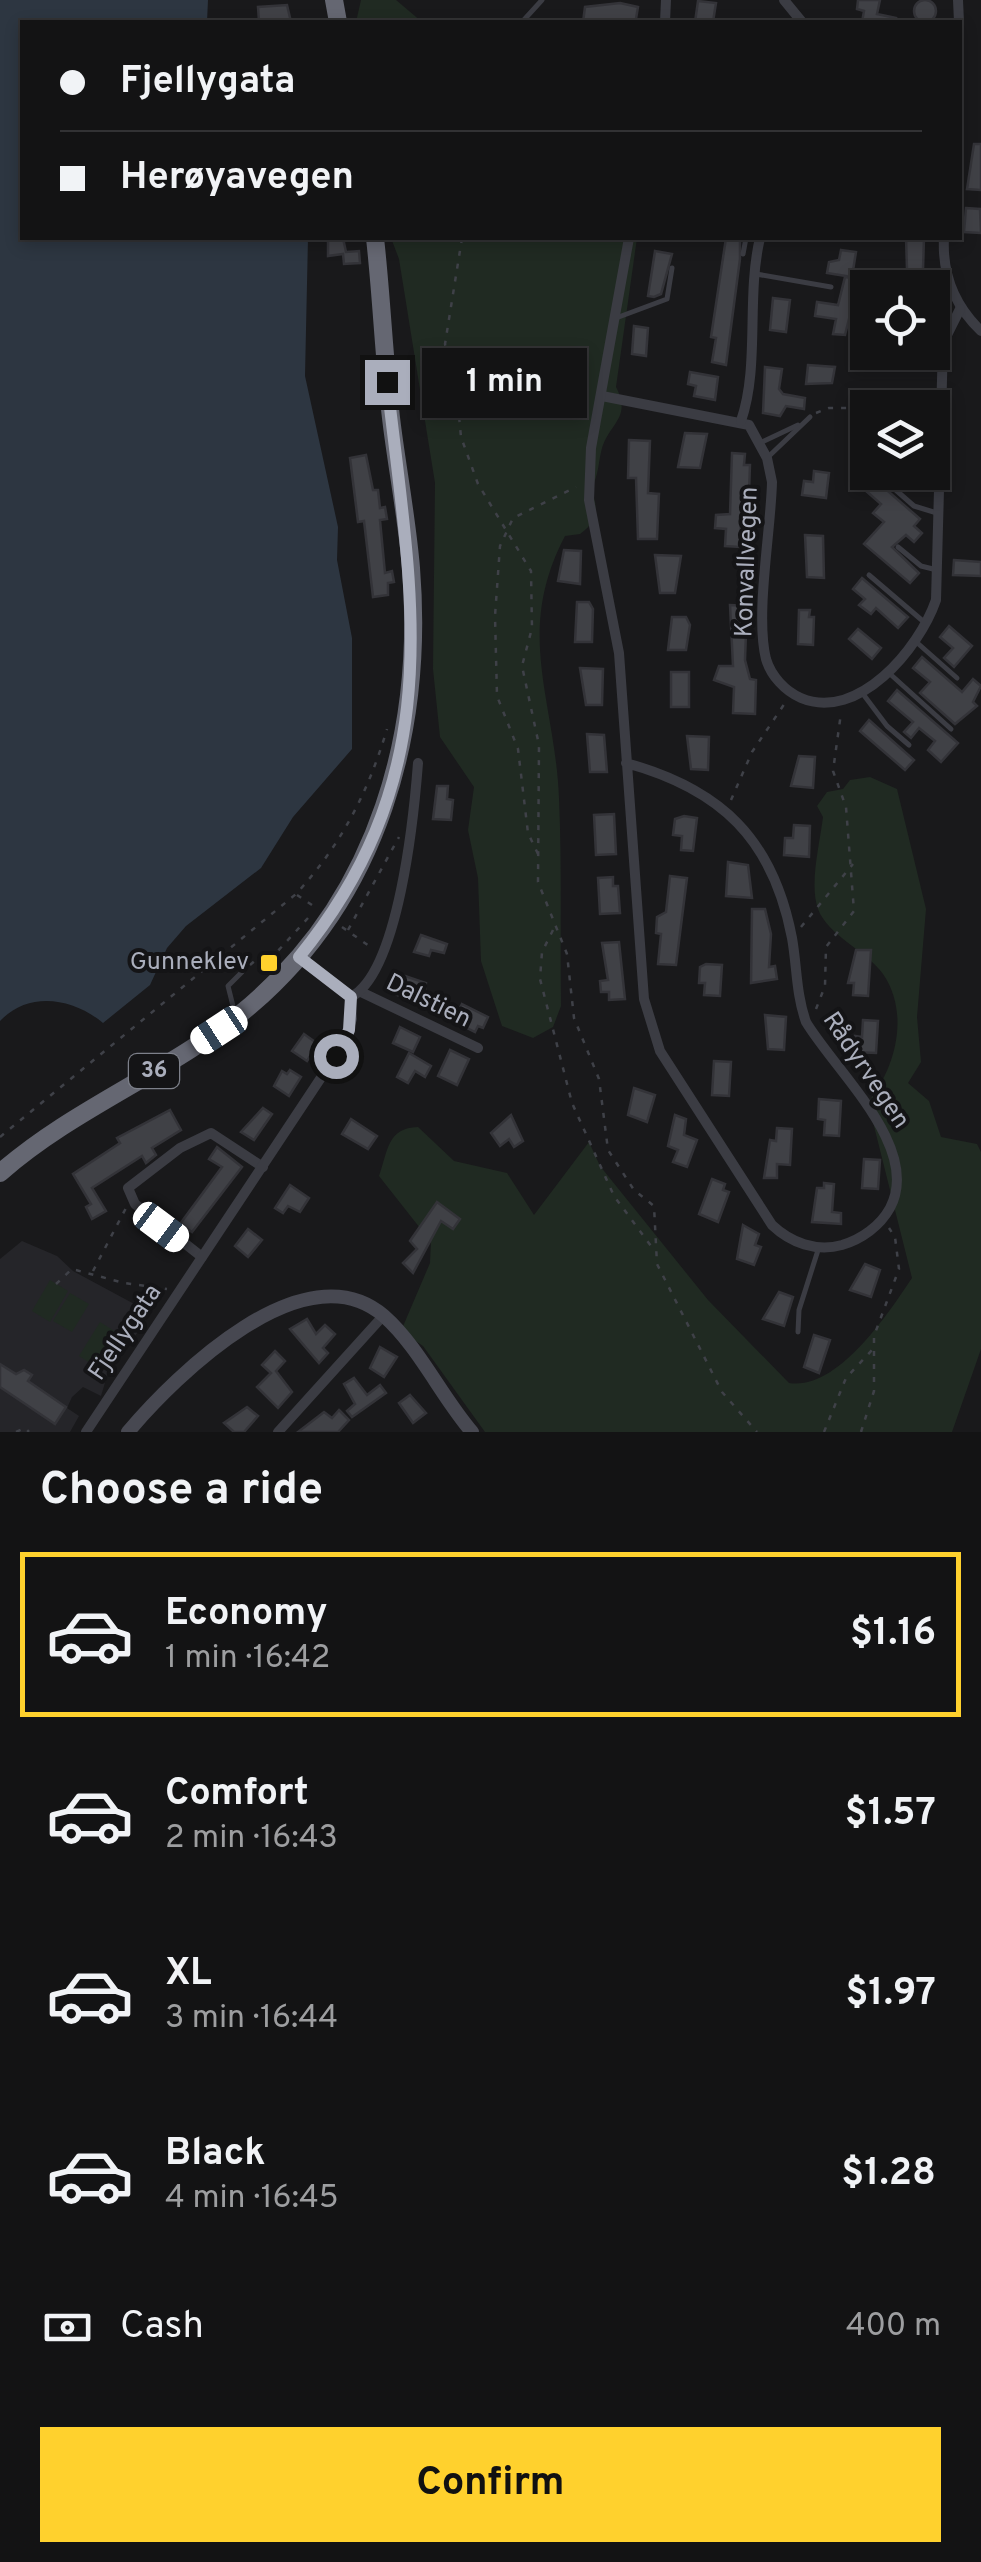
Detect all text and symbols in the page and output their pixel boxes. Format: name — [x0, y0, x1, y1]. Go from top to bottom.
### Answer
text: Fjellygata — [120, 58, 295, 107]
text: Herøyavegen — [120, 154, 354, 203]
map controls — [850, 270, 950, 490]
button: locate — [850, 270, 950, 370]
callout: 1 min — [422, 347, 587, 417]
route end — [365, 360, 410, 405]
text: 1 min — [466, 363, 543, 403]
button: layers — [850, 390, 950, 490]
street label: Konvallvegen — [729, 486, 767, 638]
place label: Gunneklev — [130, 947, 249, 979]
marker: Gunneklev — [258, 952, 280, 974]
street label: Dalstien — [380, 968, 476, 1036]
car — [186, 1001, 252, 1059]
street label: Rådyrvegen — [814, 1006, 916, 1136]
route start — [314, 1034, 359, 1079]
road number: 36 — [129, 1054, 179, 1088]
car — [128, 1197, 194, 1257]
street label: Fjellygata — [82, 1279, 170, 1387]
text: Choose a ride — [40, 1463, 323, 1520]
icon: car — [45, 1590, 135, 1680]
text: Economy — [165, 1590, 327, 1639]
text: $1.16 — [850, 1610, 936, 1659]
text: 1 min · 16:42 — [165, 1639, 330, 1679]
icon: car — [45, 1770, 135, 1860]
text: Comfort — [165, 1770, 309, 1819]
text: $1.57 — [845, 1790, 936, 1839]
text: 2 min · 16:43 — [165, 1819, 338, 1859]
icon: car — [45, 1950, 135, 2040]
text: XL — [165, 1950, 212, 1999]
text: $1.97 — [845, 1970, 936, 2019]
text: 3 min · 16:44 — [165, 1999, 338, 2039]
icon: car — [45, 2130, 135, 2220]
text: Black — [165, 2130, 265, 2179]
text: $1.28 — [841, 2150, 936, 2199]
text: 4 min · 16:45 — [165, 2179, 339, 2219]
icon: cash — [40, 2300, 95, 2355]
text: Cash — [120, 2303, 204, 2352]
text: 400 m — [846, 2307, 941, 2347]
button: Confirm — [40, 2427, 941, 2542]

